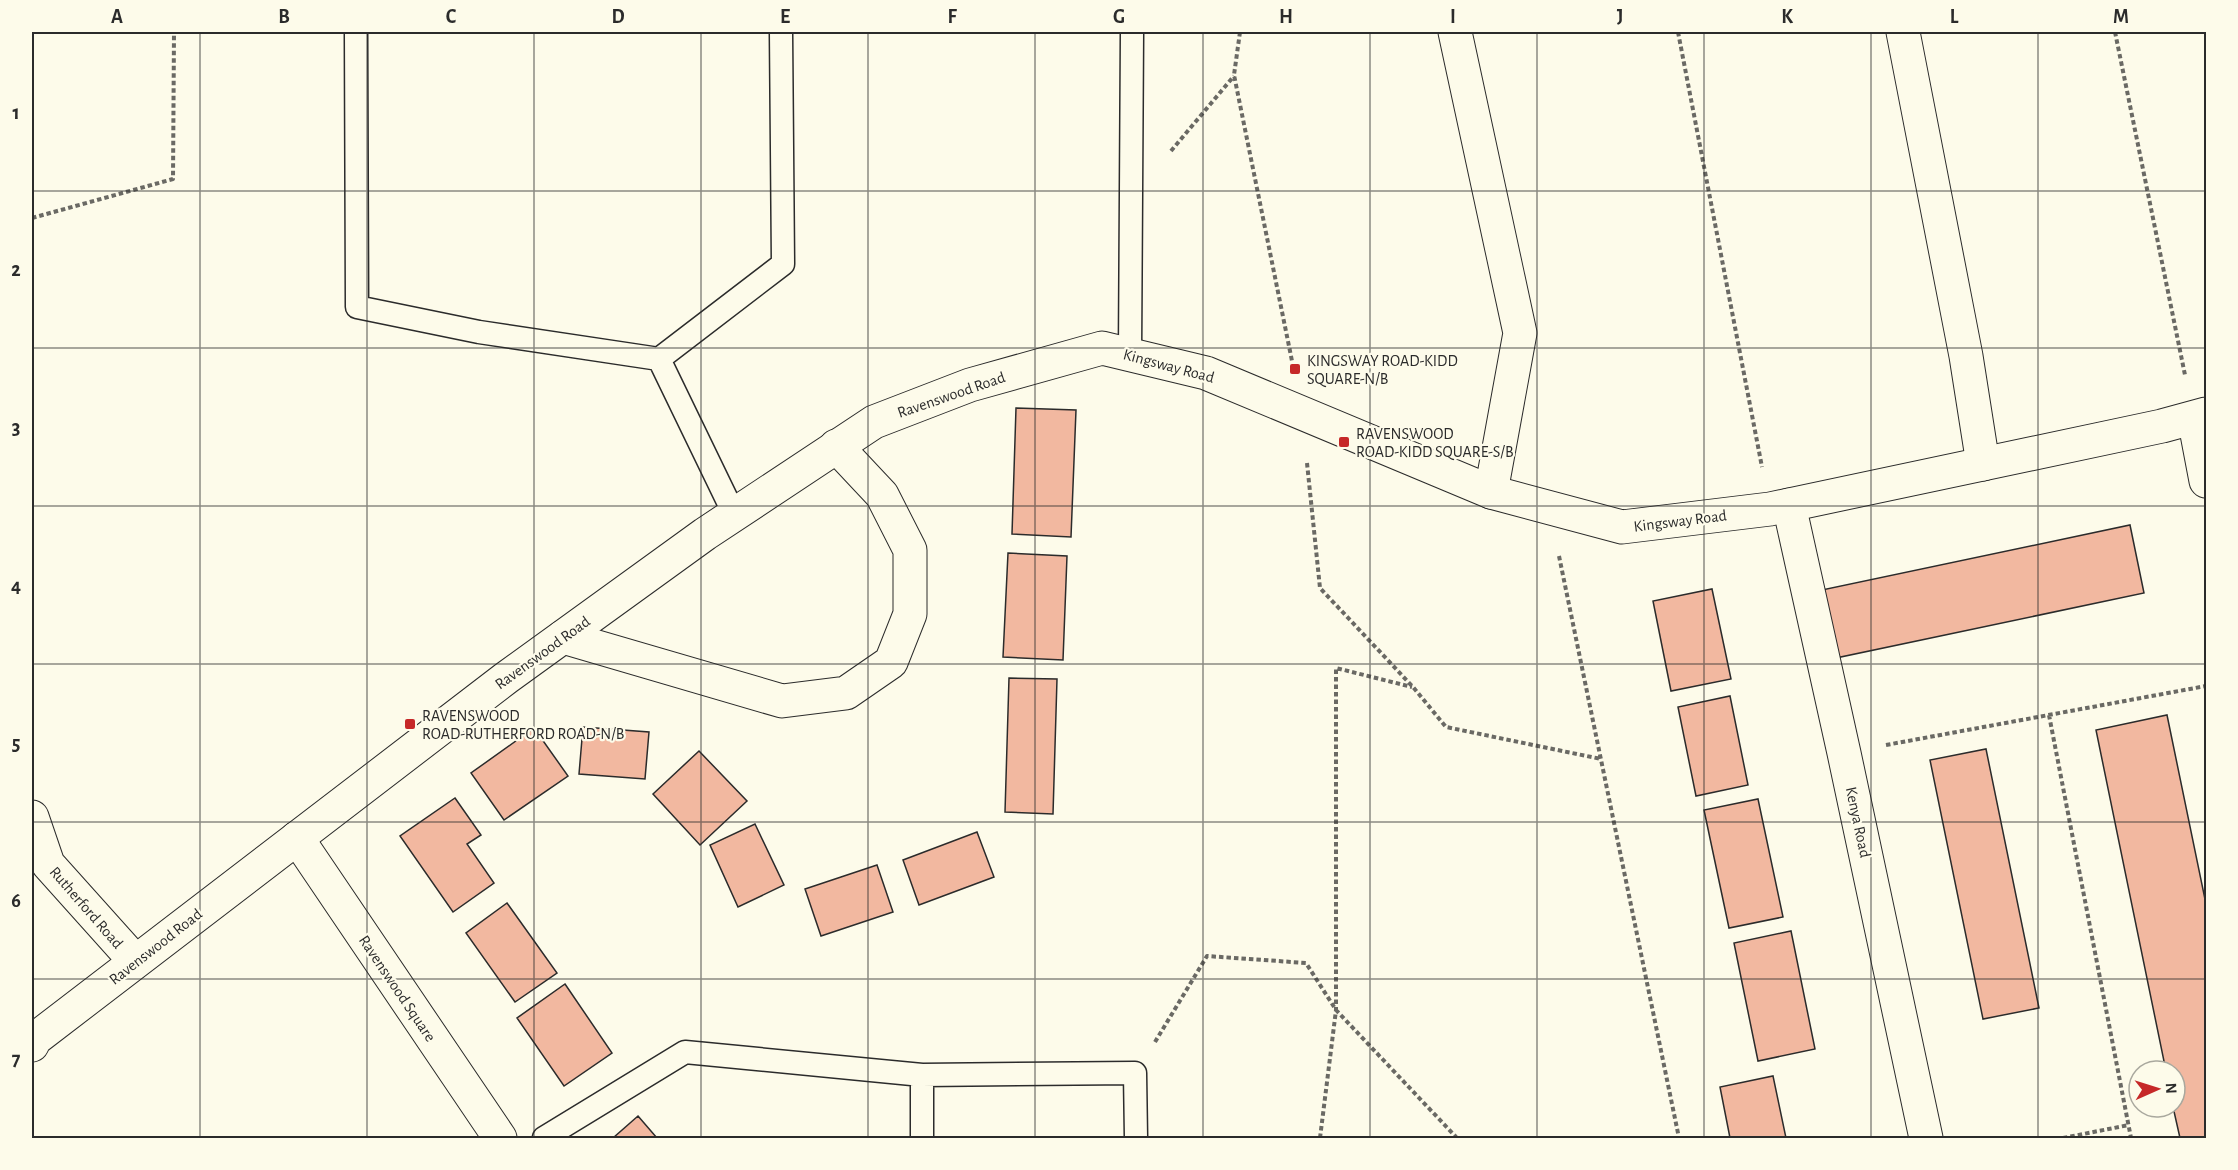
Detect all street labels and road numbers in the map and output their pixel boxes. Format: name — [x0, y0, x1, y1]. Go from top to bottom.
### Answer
street label: Kingsway Road — [1121, 346, 1216, 387]
street label: Ravenswood Road — [895, 369, 1007, 421]
street label: Kingsway Road — [1633, 507, 1728, 536]
street label: Ravenswood Road — [492, 613, 593, 692]
street label: Kenya Road — [1842, 785, 1873, 859]
street label: Rutherford Road — [46, 864, 126, 952]
street label: Ravenswood Road — [106, 906, 205, 988]
street label: Ravenswood Square — [356, 933, 439, 1045]

